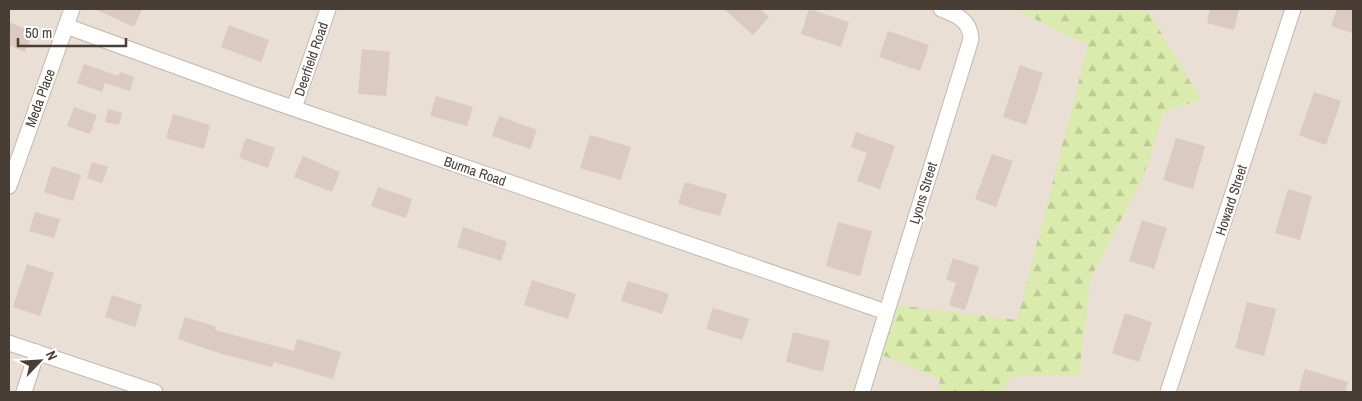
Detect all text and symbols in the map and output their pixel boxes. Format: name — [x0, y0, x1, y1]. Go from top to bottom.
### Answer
scale bar — [18, 15, 125, 47]
street label: Deerfield Road — [290, 20, 332, 98]
text: 50 m — [25, 22, 52, 43]
street label: Meda Place — [21, 66, 59, 130]
street label: Burma Road — [442, 152, 508, 190]
street label: Lyons Street — [905, 160, 941, 226]
street label: Howard Street — [1211, 162, 1251, 238]
north arrow — [15, 336, 65, 386]
text: N — [42, 348, 62, 363]

